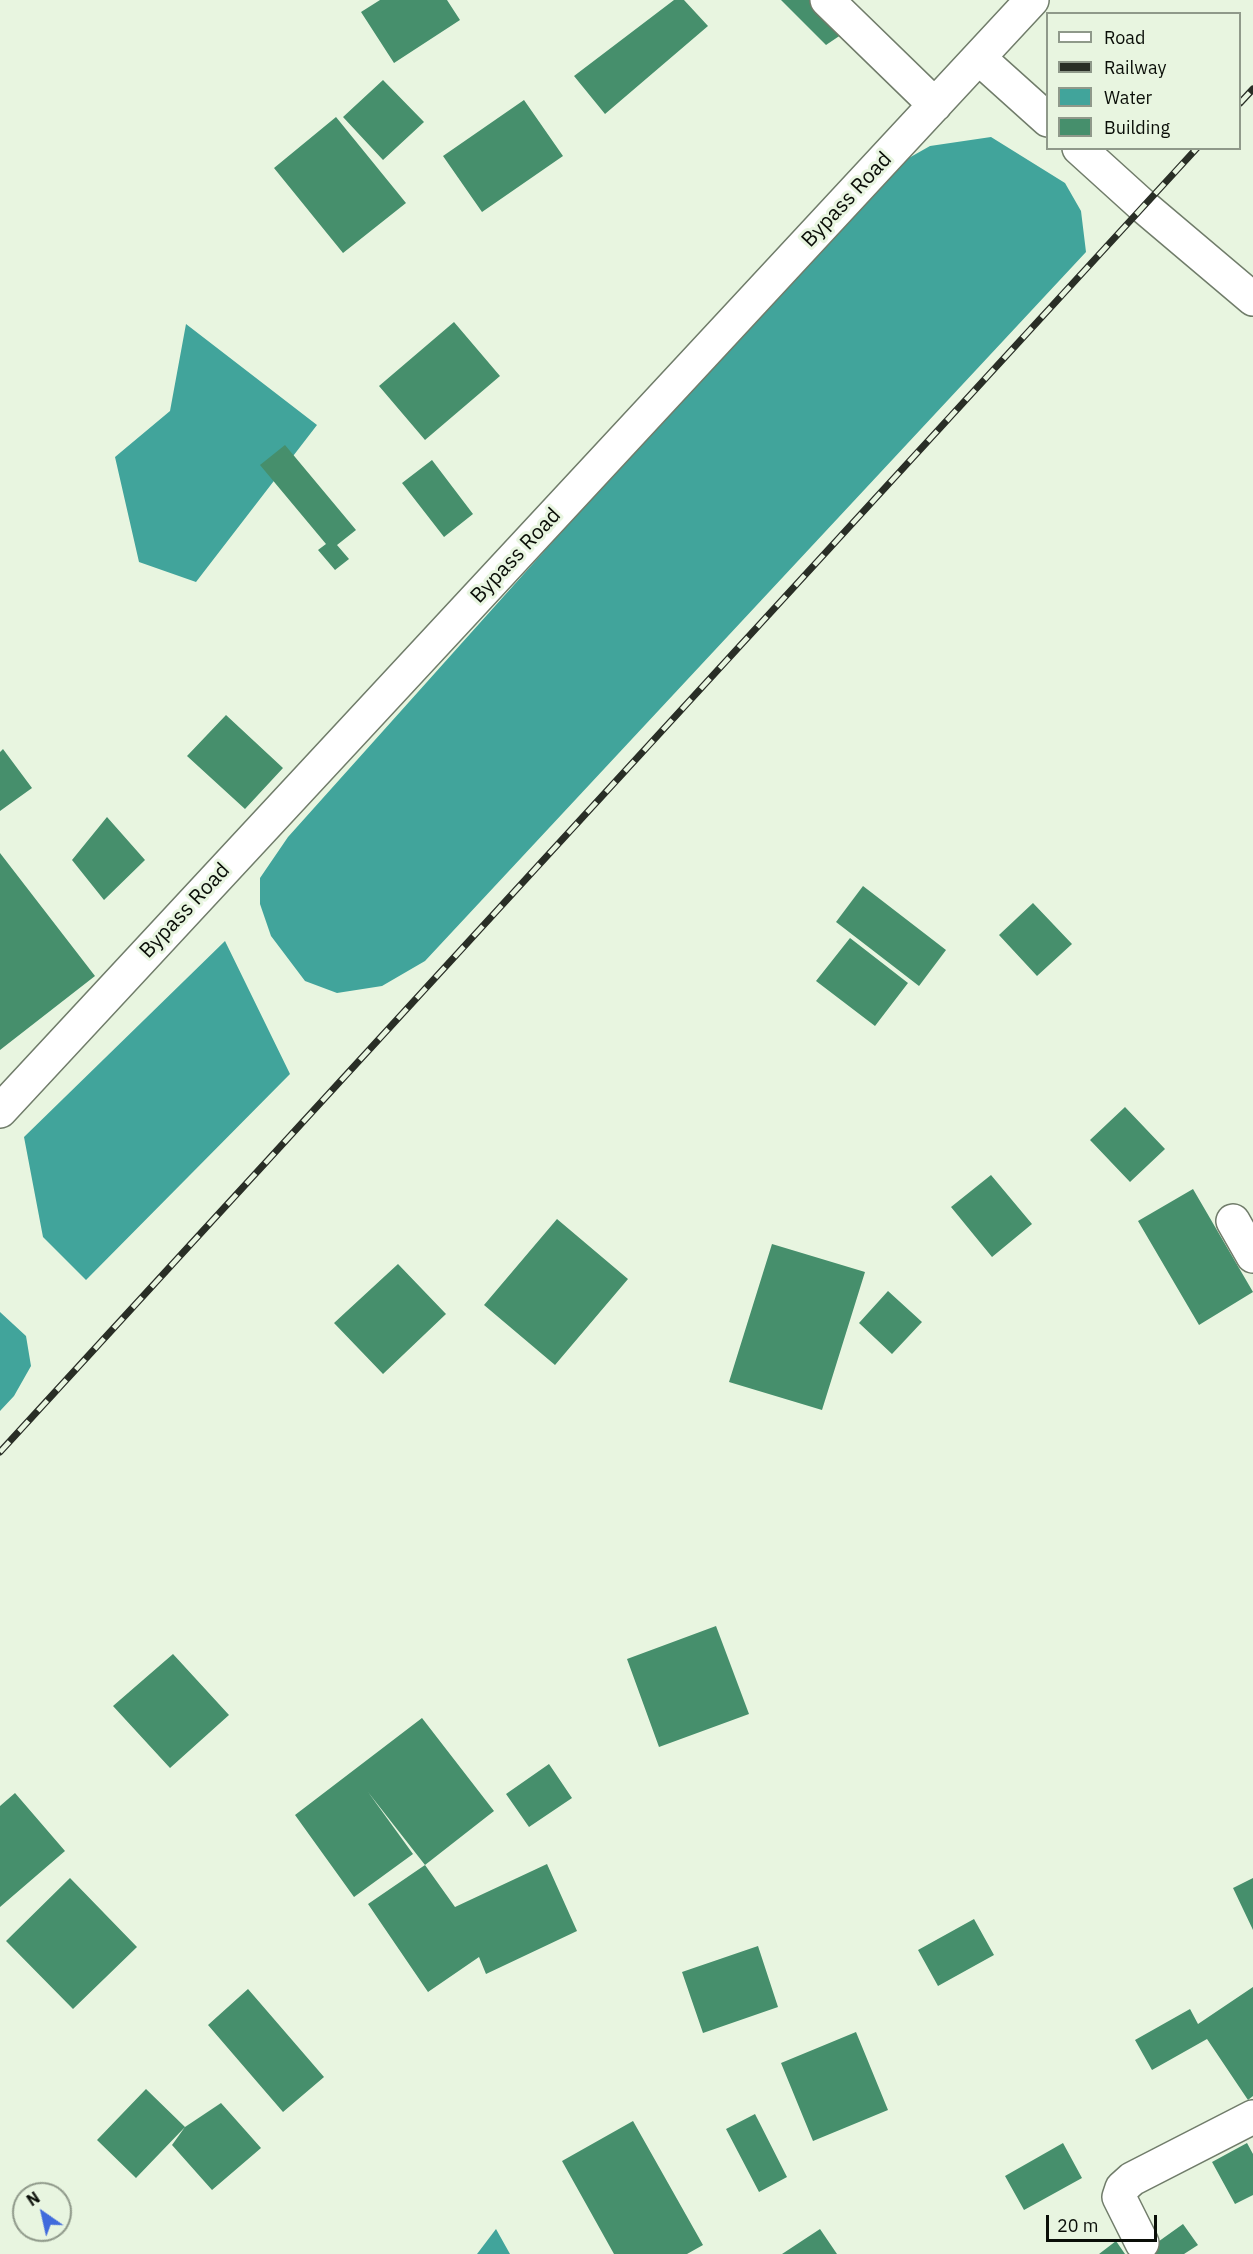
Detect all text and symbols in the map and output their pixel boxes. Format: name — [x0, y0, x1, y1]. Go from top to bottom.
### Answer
legend — [1046, 12, 1241, 150]
text: Road — [1104, 26, 1145, 49]
text: Railway — [1104, 56, 1166, 79]
text: Water — [1104, 86, 1152, 109]
text: Building — [1104, 116, 1170, 139]
street label: Bypass Road — [797, 147, 897, 253]
street label: Bypass Road — [466, 503, 566, 609]
street label: Bypass Road — [135, 858, 235, 964]
north arrow — [12, 2182, 72, 2242]
text: N — [23, 2187, 43, 2210]
scale bar — [1049, 2203, 1160, 2241]
text: 20 m — [1057, 2214, 1099, 2237]

